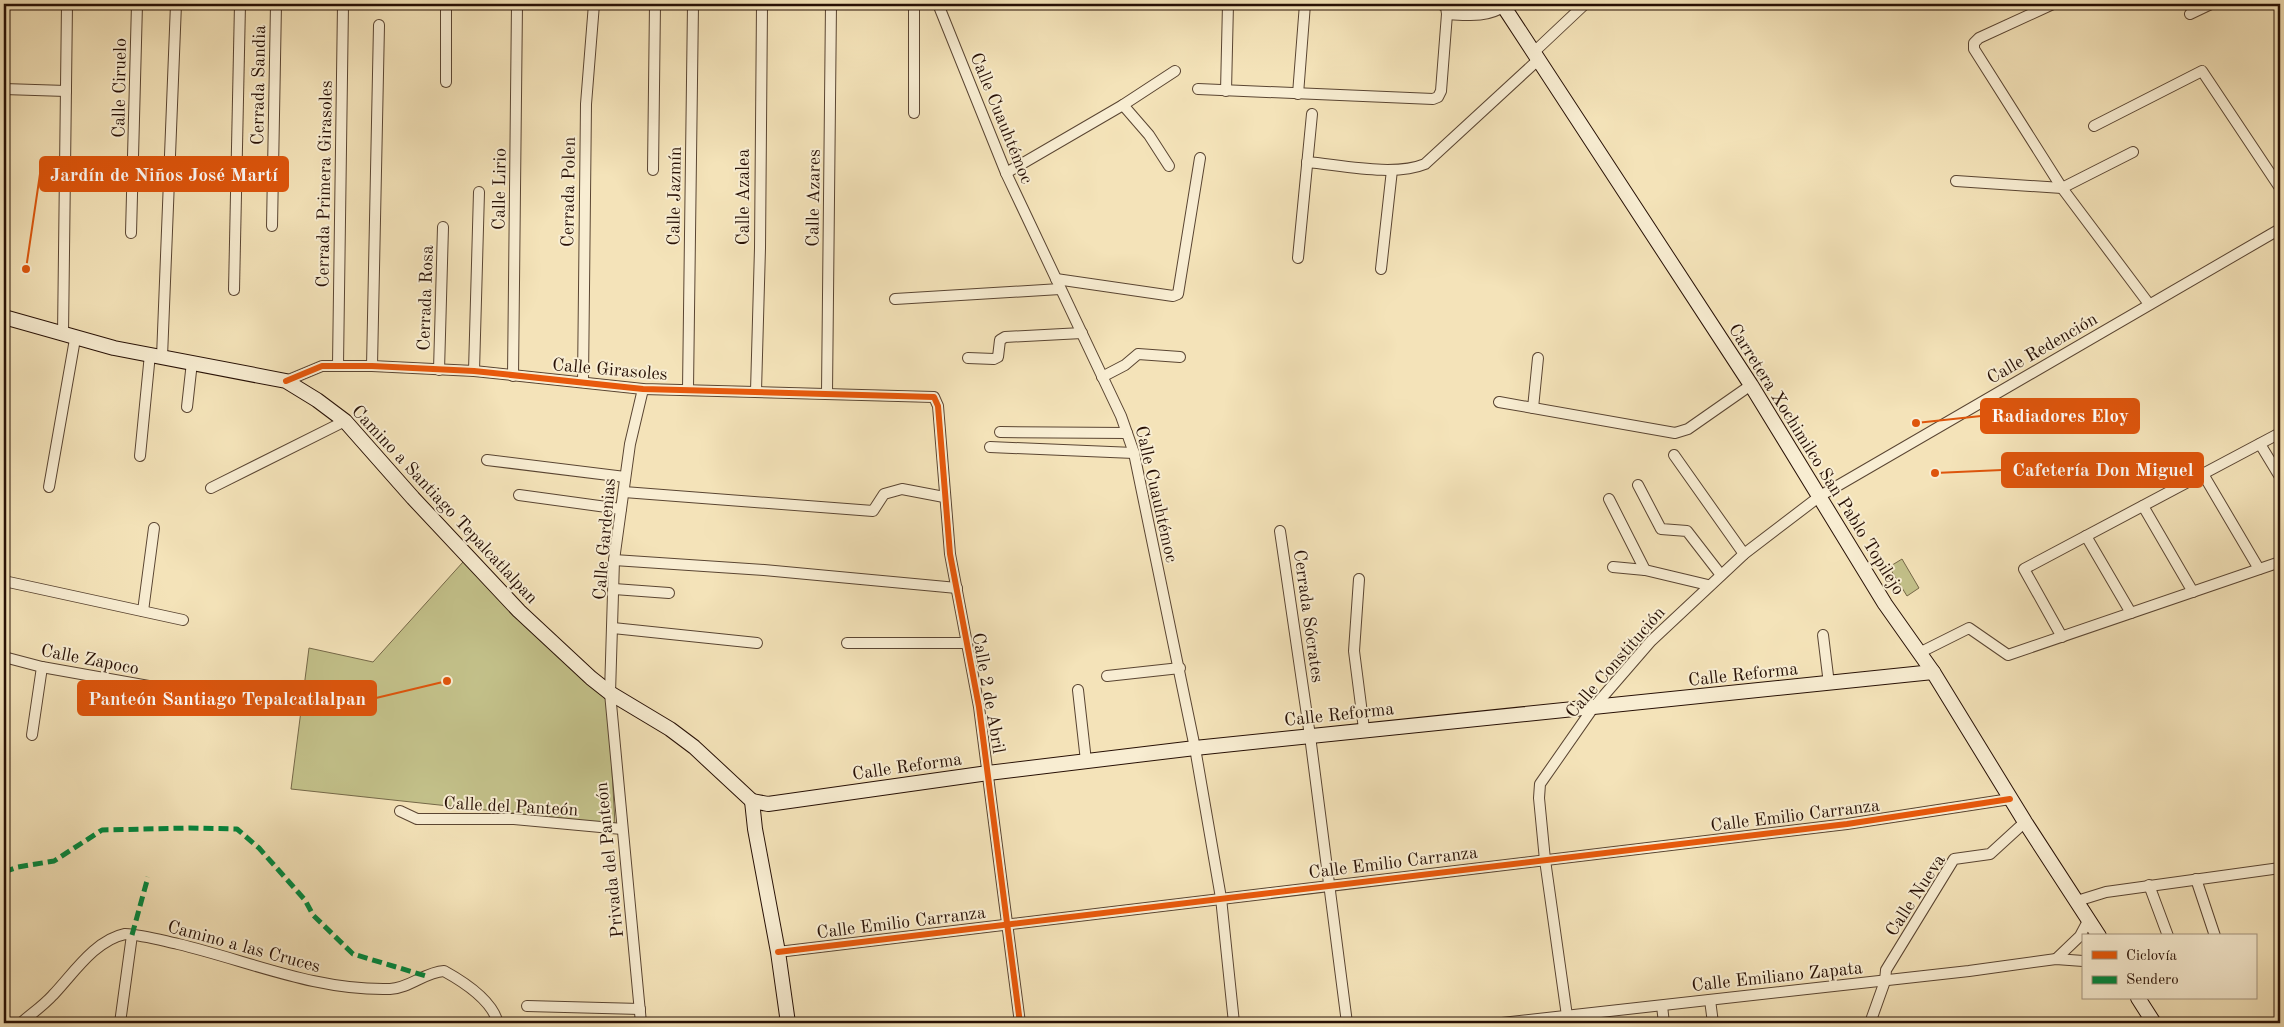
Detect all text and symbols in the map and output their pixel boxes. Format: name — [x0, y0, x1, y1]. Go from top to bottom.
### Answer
street label: Cerrada Sandia — [249, 25, 269, 145]
street label: Calle Ciruelo — [110, 38, 130, 138]
street label: Calle Cuauhtémoc — [967, 50, 1036, 187]
street label: Cerrada Primera Girasoles — [314, 80, 336, 288]
street label: Cerrada Polen — [559, 136, 579, 247]
street label: Calle Jazmín — [665, 146, 685, 246]
street label: Calle Lirio — [490, 148, 510, 230]
street label: Calle Azalea — [735, 149, 753, 245]
street label: Calle Azares — [804, 149, 824, 247]
callout: Jardín de Niños José Martí — [40, 157, 288, 191]
text: Jardín de Niños José Martí — [50, 167, 278, 186]
street label: Cerrada Rosa — [415, 245, 437, 351]
street label: Calle Redención — [1984, 310, 2101, 388]
street label: Carretera Xochimilco San Pablo Topilejo — [1725, 321, 1908, 598]
street label: Calle Girasoles — [551, 356, 669, 384]
callout: Radiadores Eloy — [1981, 399, 2139, 433]
street label: Camino a Santiago Tepalcatlalpan — [348, 402, 541, 607]
text: Radiadores Eloy — [1991, 408, 2129, 427]
street label: Calle Cuauhtémoc — [1132, 424, 1181, 564]
callout: Cafetería Don Miguel — [2002, 453, 2203, 487]
text: Cafetería Don Miguel — [2012, 462, 2194, 481]
street label: Calle Gardenias — [591, 477, 619, 601]
street label: Cerrada Sócrates — [1290, 549, 1326, 684]
street label: Calle Constitución — [1563, 603, 1669, 722]
street label: Calle 2 de Abril — [969, 631, 1008, 755]
street label: Calle Zapoco — [39, 642, 141, 678]
street label: Calle Reforma — [1687, 660, 1799, 690]
callout: Panteón Santiago Tepalcatlalpan — [78, 681, 376, 715]
text: Panteón Santiago Tepalcatlalpan — [88, 691, 366, 710]
street label: Calle Reforma — [1283, 700, 1395, 730]
street label: Calle Reforma — [851, 750, 963, 784]
street label: Privada del Panteón — [593, 781, 627, 939]
street label: Calle del Panteón — [443, 794, 579, 820]
street label: Calle Emilio Carranza — [1709, 797, 1881, 835]
street label: Calle Emilio Carranza — [1307, 844, 1479, 882]
street label: Calle Nueva — [1883, 851, 1949, 940]
street label: Calle Emilio Carranza — [815, 904, 987, 942]
street label: Camino a las Cruces — [165, 918, 322, 976]
legend — [2082, 934, 2256, 1000]
text: Ciclovía — [2126, 949, 2178, 964]
street label: Calle Emiliano Zapata — [1691, 959, 1864, 995]
text: Sendero — [2126, 973, 2179, 988]

